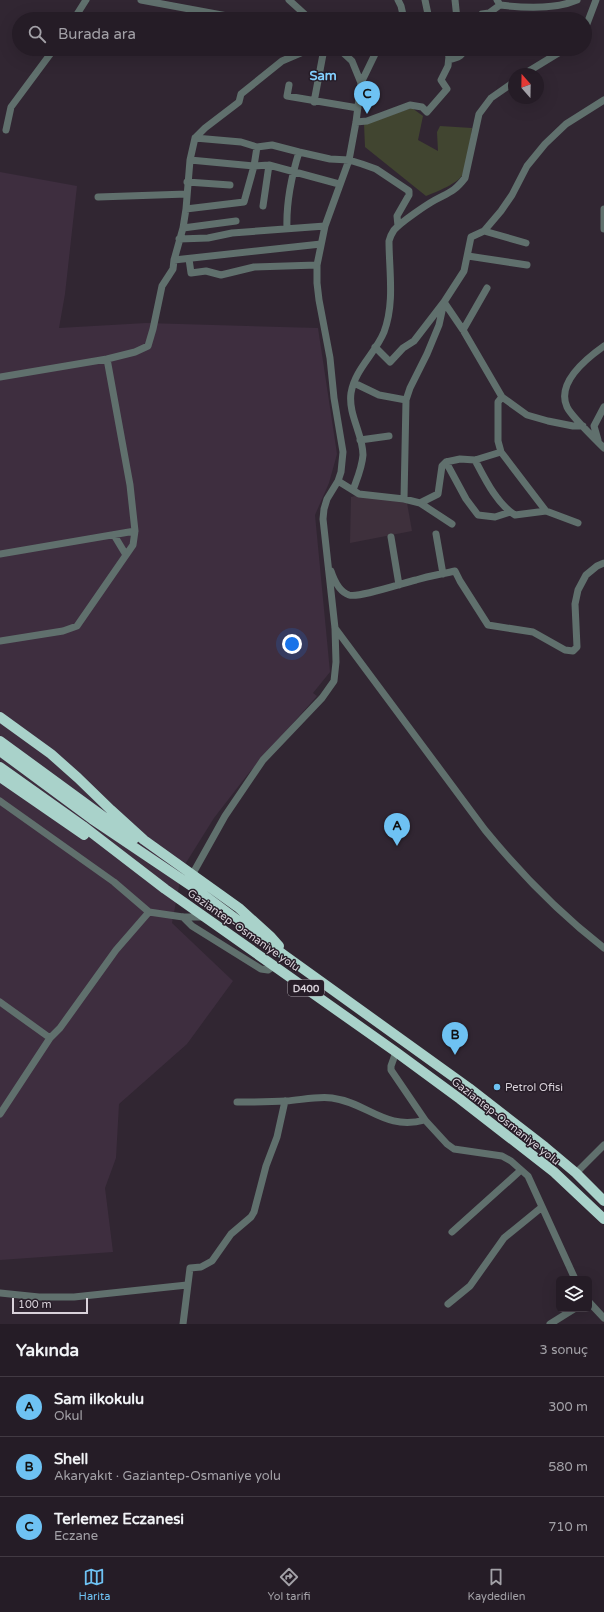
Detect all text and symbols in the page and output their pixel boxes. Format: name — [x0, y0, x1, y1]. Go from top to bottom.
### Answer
search box — [12, 12, 592, 56]
icon: search — [26, 23, 48, 45]
text: Burada ara — [58, 25, 136, 43]
district label: Sam — [309, 68, 337, 84]
north arrow — [508, 68, 544, 104]
pin: C — [354, 81, 380, 114]
your location — [282, 634, 302, 654]
pin: A — [384, 813, 410, 846]
street label: Gaziantep-Osmaniye yolu — [185, 887, 302, 974]
road number: D400 — [288, 980, 324, 996]
pin: B — [442, 1022, 468, 1055]
street label: Gaziantep-Osmaniye yolu — [449, 1075, 562, 1168]
place label: Petrol Ofisi — [505, 1081, 563, 1094]
marker: Petrol Ofisi — [492, 1082, 502, 1092]
map controls — [556, 1276, 592, 1312]
button: layers — [556, 1276, 592, 1312]
scale bar — [12, 1296, 88, 1315]
text: 100 m — [18, 1298, 52, 1311]
text: Yakında — [16, 1340, 79, 1361]
text: 3 sonuç — [540, 1342, 588, 1358]
text: Sam ilkokulu — [54, 1390, 144, 1408]
text: A — [24, 1399, 34, 1415]
text: 300 m — [548, 1399, 588, 1415]
text: Okul — [54, 1408, 83, 1424]
text: Shell — [54, 1450, 88, 1468]
text: B — [24, 1459, 34, 1475]
text: 580 m — [548, 1459, 588, 1475]
text: Akaryakıt · Gaziantep-Osmaniye yolu — [54, 1468, 281, 1484]
text: Terlemez Eczanesi — [54, 1510, 184, 1528]
text: C — [24, 1519, 34, 1535]
text: 710 m — [548, 1519, 588, 1535]
text: Eczane — [54, 1528, 98, 1544]
tab: Harita — [79, 1566, 110, 1603]
tab: Yol tarifi — [268, 1566, 310, 1603]
tab: Kaydedilen — [468, 1566, 525, 1603]

